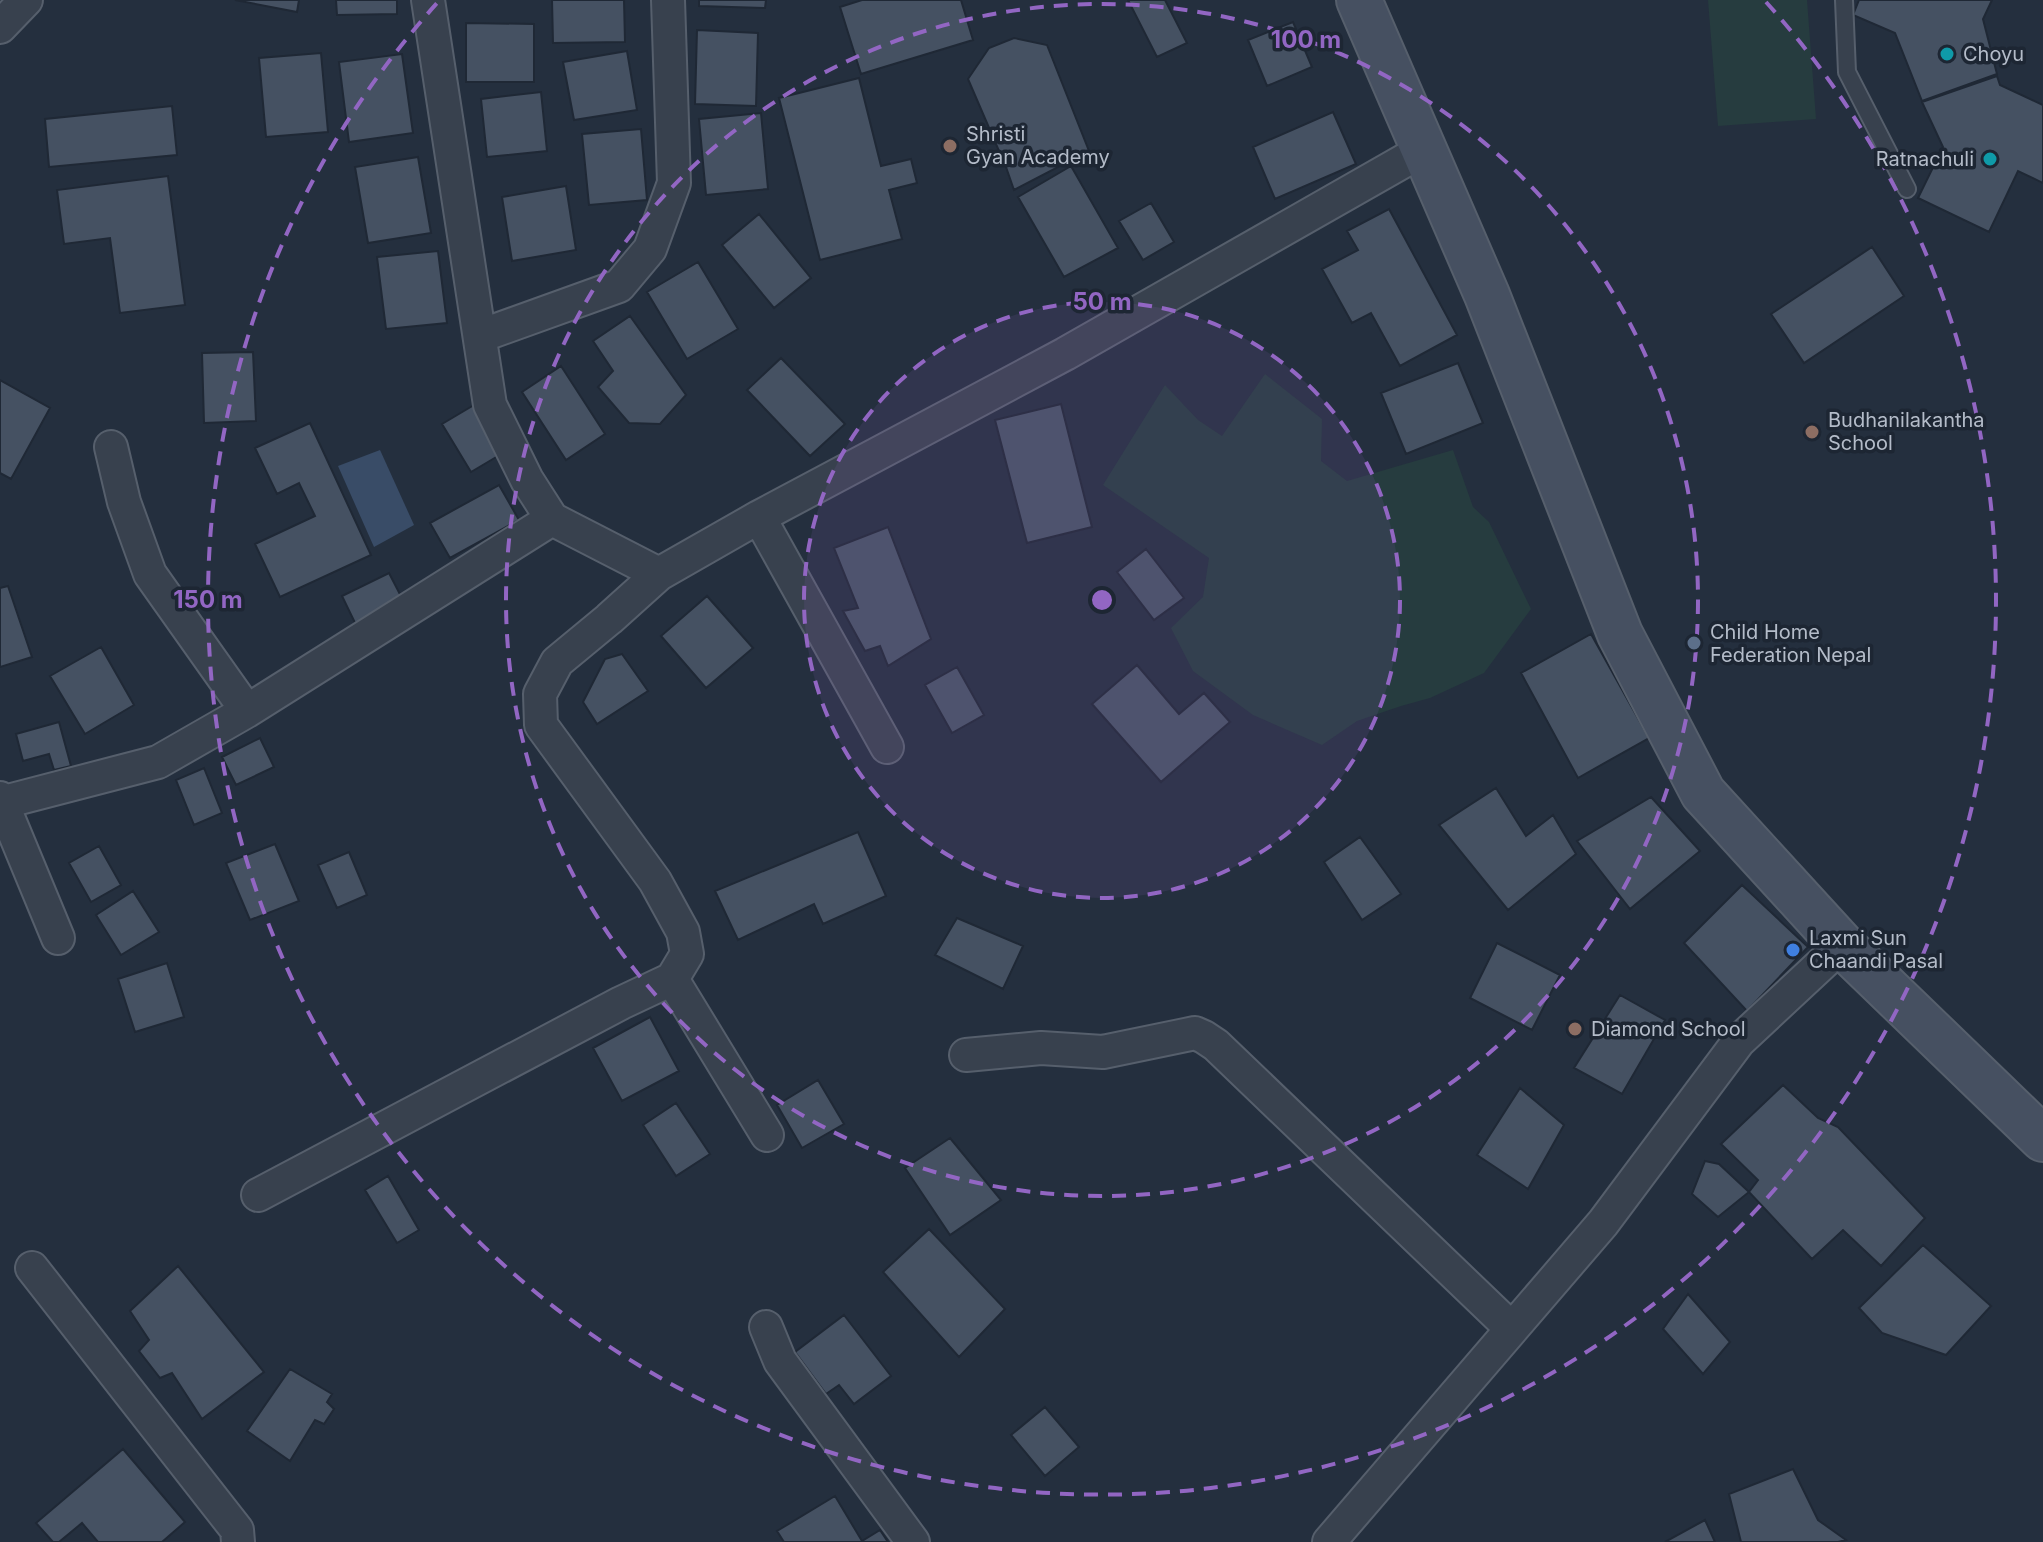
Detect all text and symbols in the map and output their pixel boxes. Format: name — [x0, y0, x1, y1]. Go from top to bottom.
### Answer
text: 100 m — [1271, 25, 1341, 54]
place label: Choyu — [1963, 42, 2024, 66]
marker: Choyu — [1938, 45, 1956, 63]
place label: Shristi Gyan Academy — [966, 122, 1110, 169]
marker: Shristi Gyan Academy — [941, 137, 959, 155]
place label: Ratnachuli — [1876, 147, 1974, 171]
marker: Ratnachuli — [1981, 150, 1999, 168]
text: 50 m — [1072, 287, 1132, 316]
place label: Budhanilakantha School — [1828, 408, 1985, 455]
marker: Budhanilakantha School — [1803, 423, 1821, 441]
text: 150 m — [173, 585, 243, 614]
centre of rings — [1088, 586, 1116, 614]
place label: Child Home Federation Nepal — [1710, 620, 1871, 667]
marker: Child Home Federation Nepal — [1685, 634, 1703, 652]
place label: Laxmi Sun Chaandi Pasal — [1809, 926, 1943, 973]
marker: Laxmi Sun Chaandi Pasal — [1784, 941, 1802, 959]
place label: Diamond School — [1591, 1017, 1746, 1041]
marker: Diamond School — [1566, 1020, 1584, 1038]

